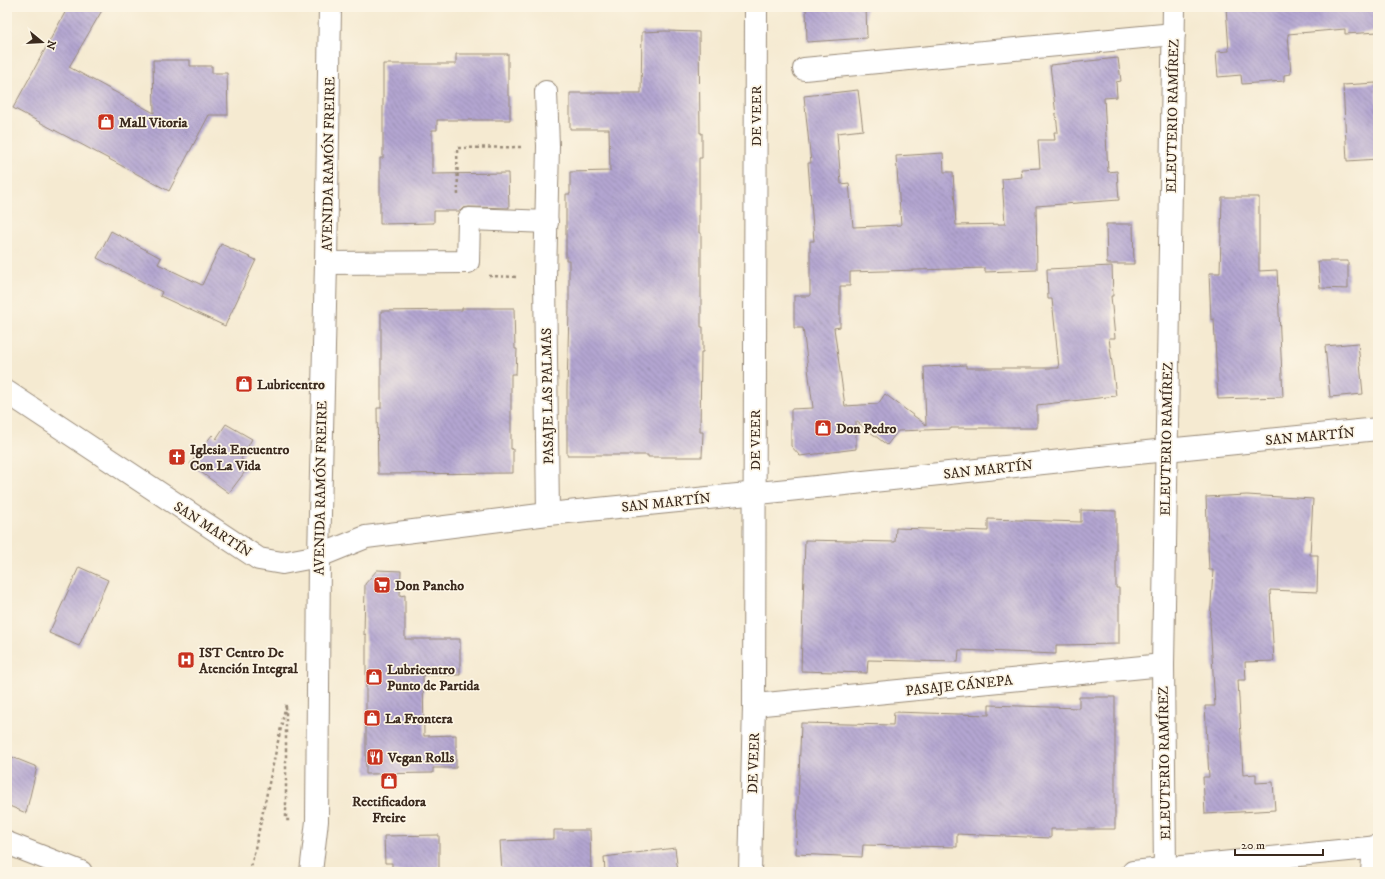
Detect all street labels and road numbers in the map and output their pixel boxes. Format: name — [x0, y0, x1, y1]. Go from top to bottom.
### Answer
street label: ELEUTERIO RAMÍREZ — [1163, 39, 1183, 193]
street label: AVENIDA RAMÓN FREIRE — [318, 76, 340, 251]
street label: DE VEER — [748, 85, 766, 147]
street label: PASAJE LAS PALMAS — [538, 327, 558, 464]
street label: ELEUTERIO RAMÍREZ — [1157, 362, 1177, 516]
street label: AVENIDA RAMÓN FREIRE — [310, 400, 332, 575]
street label: DE VEER — [747, 409, 765, 471]
street label: SAN MARTÍN — [1265, 424, 1356, 450]
street label: SAN MARTÍN — [943, 456, 1034, 484]
street label: SAN MARTÍN — [621, 489, 712, 517]
street label: SAN MARTÍN — [170, 498, 255, 562]
street label: PASAJE CÁNEPA — [905, 671, 1015, 701]
street label: ELEUTERIO RAMÍREZ — [1155, 686, 1175, 840]
street label: DE VEER — [744, 731, 764, 794]

